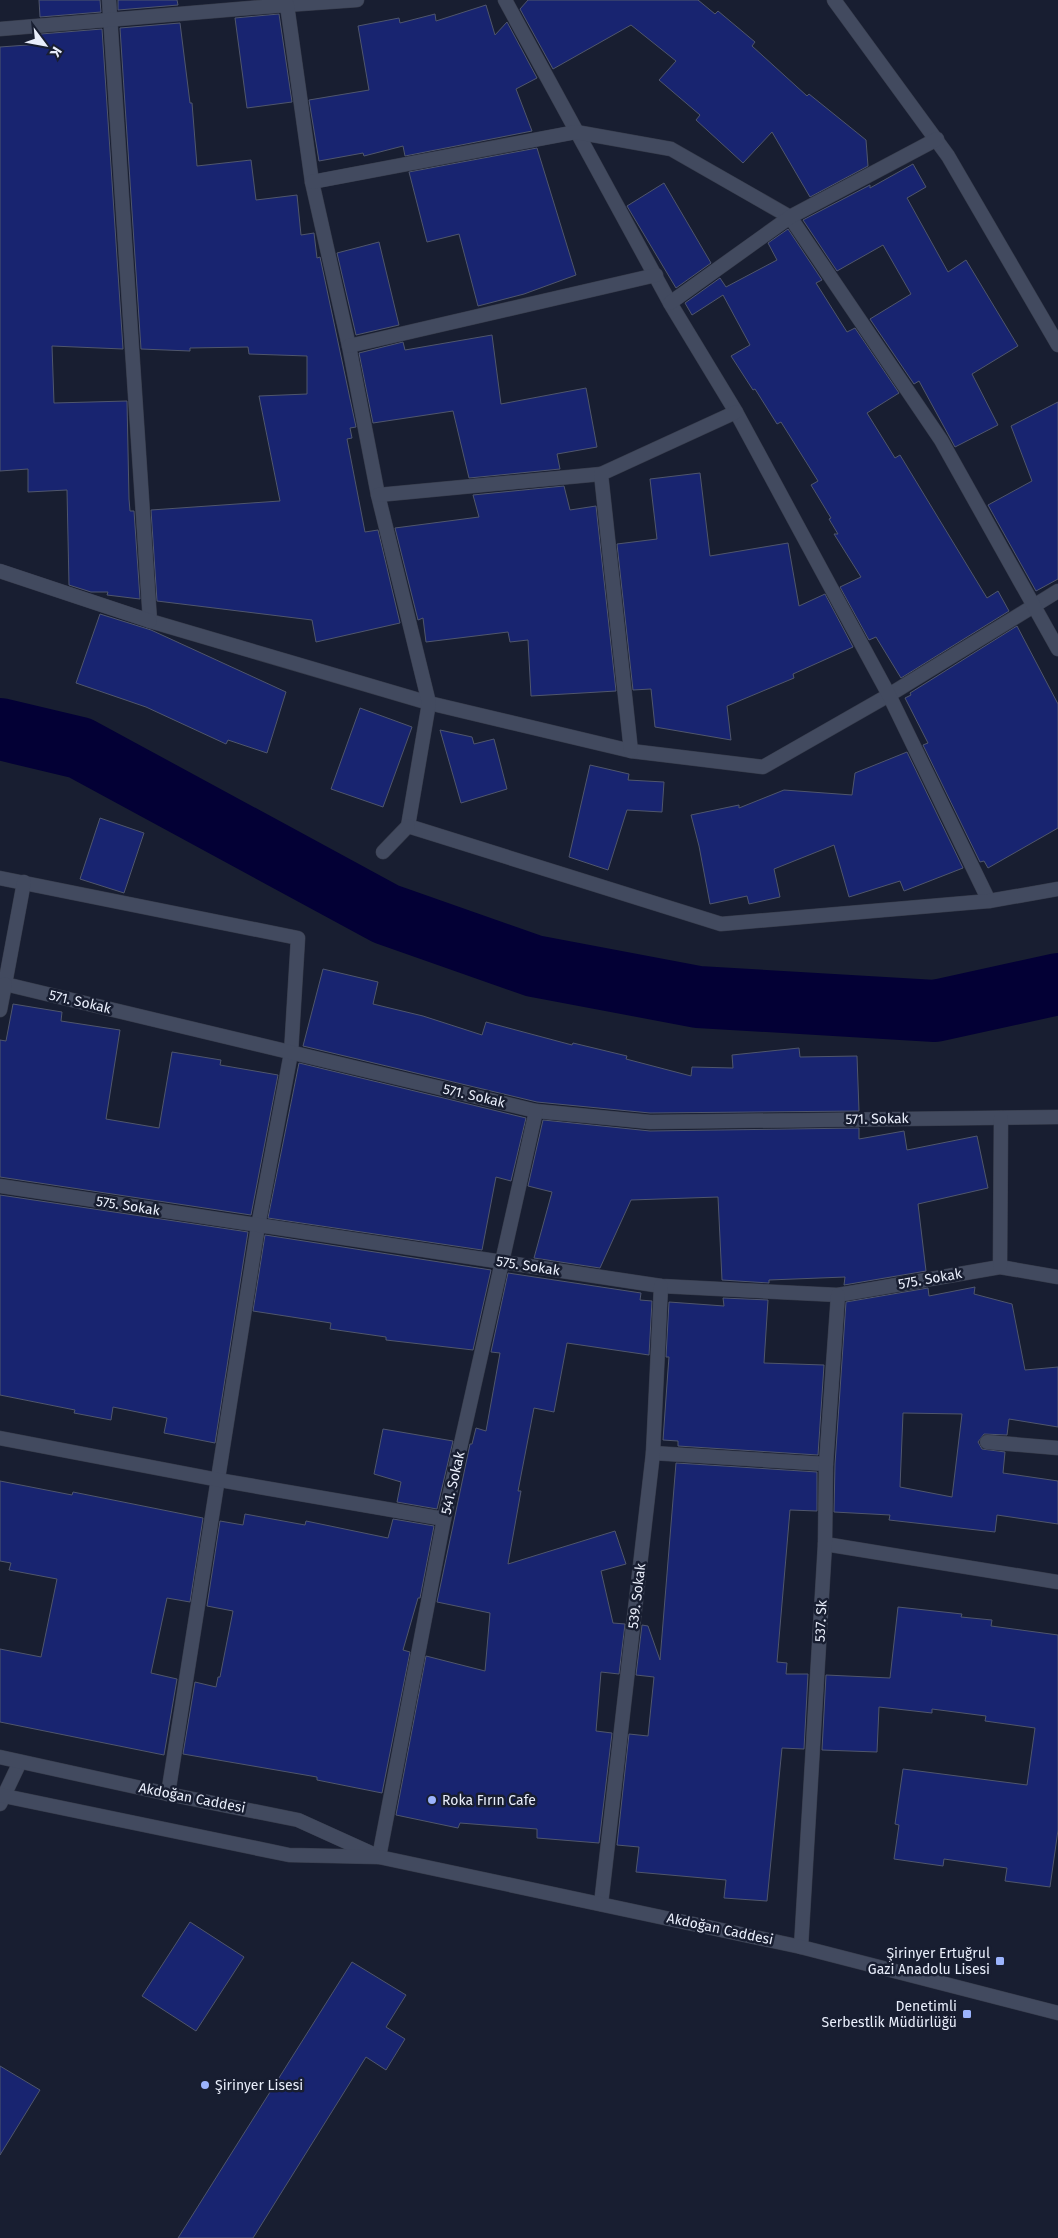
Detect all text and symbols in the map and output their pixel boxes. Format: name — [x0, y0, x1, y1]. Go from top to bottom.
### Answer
north arrow — [20, 20, 70, 70]
text: K — [45, 43, 65, 61]
street label: 571. Sokak — [47, 987, 114, 1018]
street label: 571. Sokak — [441, 1081, 508, 1112]
street label: 571. Sokak — [845, 1110, 910, 1128]
street label: 575. Sokak — [95, 1193, 162, 1220]
street label: 575. Sokak — [495, 1253, 562, 1280]
street label: 575. Sokak — [897, 1265, 964, 1293]
street label: 541. Sokak — [437, 1449, 469, 1516]
street label: 539. Sokak — [625, 1562, 650, 1630]
street label: 537. Sk — [811, 1599, 831, 1642]
street label: Akdoğan Caddesi — [137, 1779, 247, 1817]
place label: Roka Fırın Cafe — [442, 1792, 536, 1809]
marker: Roka Fırın Cafe — [426, 1794, 438, 1806]
street label: Akdoğan Caddesi — [665, 1909, 775, 1949]
place label: Şirinyer Ertuğrul Gazi Anadolu Lisesi — [868, 1945, 990, 1978]
marker: Şirinyer Ertuğrul Gazi Anadolu Lisesi — [994, 1955, 1006, 1967]
place label: Denetimli Serbestlik Müdürlüğü — [822, 1998, 957, 2031]
marker: Denetimli Serbestlik Müdürlüğü — [961, 2008, 973, 2020]
place label: Şirinyer Lisesi — [215, 2077, 303, 2094]
marker: Şirinyer Lisesi — [199, 2079, 211, 2091]

